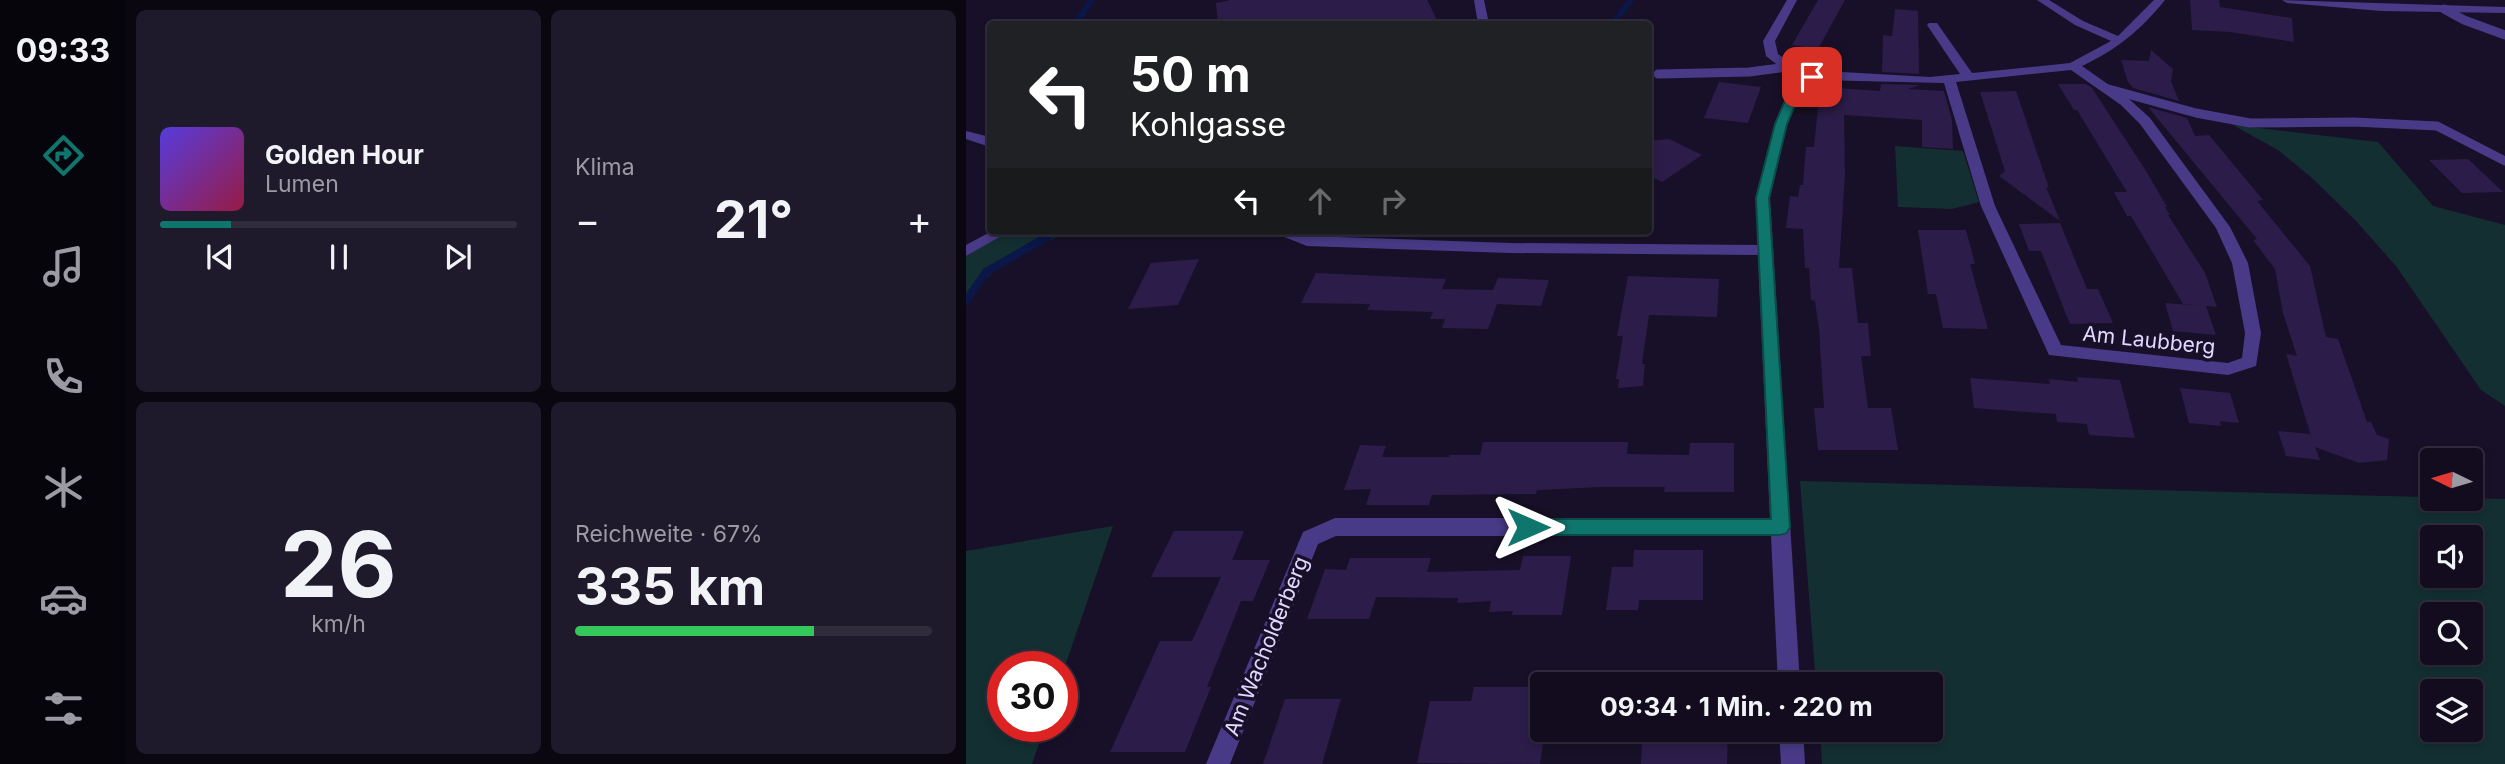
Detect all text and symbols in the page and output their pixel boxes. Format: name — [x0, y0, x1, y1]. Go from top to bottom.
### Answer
text: 09:33 — [16, 31, 110, 70]
text: 50 m — [1130, 45, 1251, 104]
pin — [1782, 47, 1842, 107]
icon: left — [1015, 49, 1106, 140]
icon: arrive — [1793, 58, 1831, 96]
text: Kohlgasse — [1130, 105, 1286, 144]
icon: directions — [39, 131, 88, 180]
text: Golden Hour — [265, 139, 424, 170]
text: Klima — [575, 153, 635, 181]
text: Lumen — [265, 170, 339, 198]
icon: left — [1228, 182, 1266, 220]
icon: ahead — [1301, 182, 1339, 220]
icon: right — [1374, 182, 1412, 220]
text: 21° — [714, 188, 793, 251]
text: − — [575, 197, 600, 243]
text: + — [907, 197, 932, 243]
icon: previous — [201, 238, 239, 276]
icon: pause — [320, 238, 358, 276]
icon: next — [439, 238, 477, 276]
icon: music — [39, 242, 88, 291]
street label: Am Laubberg — [2081, 321, 2217, 359]
icon: phone — [39, 352, 88, 401]
north arrow — [2420, 448, 2483, 511]
map controls — [2420, 448, 2483, 742]
icon: climate — [39, 463, 88, 512]
position arrow — [1491, 490, 1565, 564]
text: 26 — [280, 509, 397, 619]
text: Reichweite · 67% — [575, 520, 763, 548]
button: sound — [2420, 525, 2483, 588]
street label: Am Wacholderberg — [1219, 553, 1313, 739]
text: 335 km — [575, 555, 765, 618]
icon: car — [39, 574, 88, 623]
button: search — [2420, 602, 2483, 665]
text: km/h — [311, 610, 366, 638]
speed limit sign: 30 — [987, 651, 1078, 742]
button: layers — [2420, 679, 2483, 742]
icon: filters — [39, 684, 88, 733]
text: 09:34 · 1 Min. · 220 m — [1600, 691, 1873, 722]

